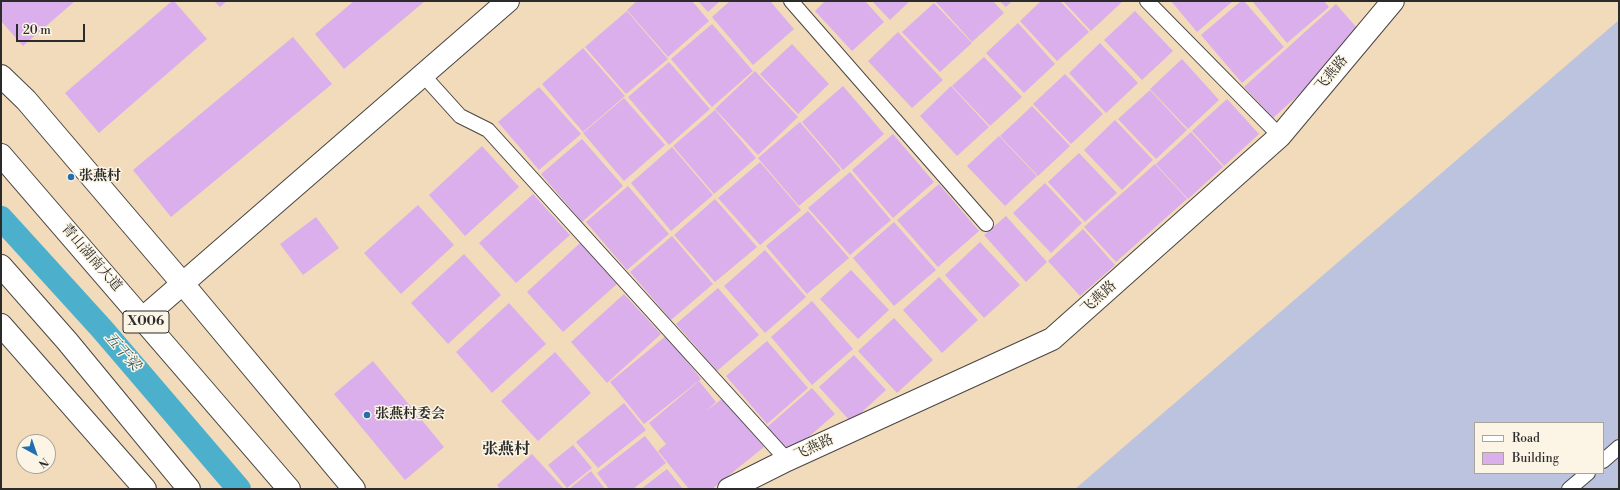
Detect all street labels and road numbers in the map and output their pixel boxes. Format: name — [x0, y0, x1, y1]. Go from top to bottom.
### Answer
street label: 飞燕路 — [1312, 53, 1352, 95]
street label: 青山湖南大道 — [57, 221, 125, 295]
street label: 飞燕路 — [1078, 278, 1120, 318]
road number: X006 — [123, 311, 169, 333]
street label: 飞燕路 — [791, 432, 837, 464]

